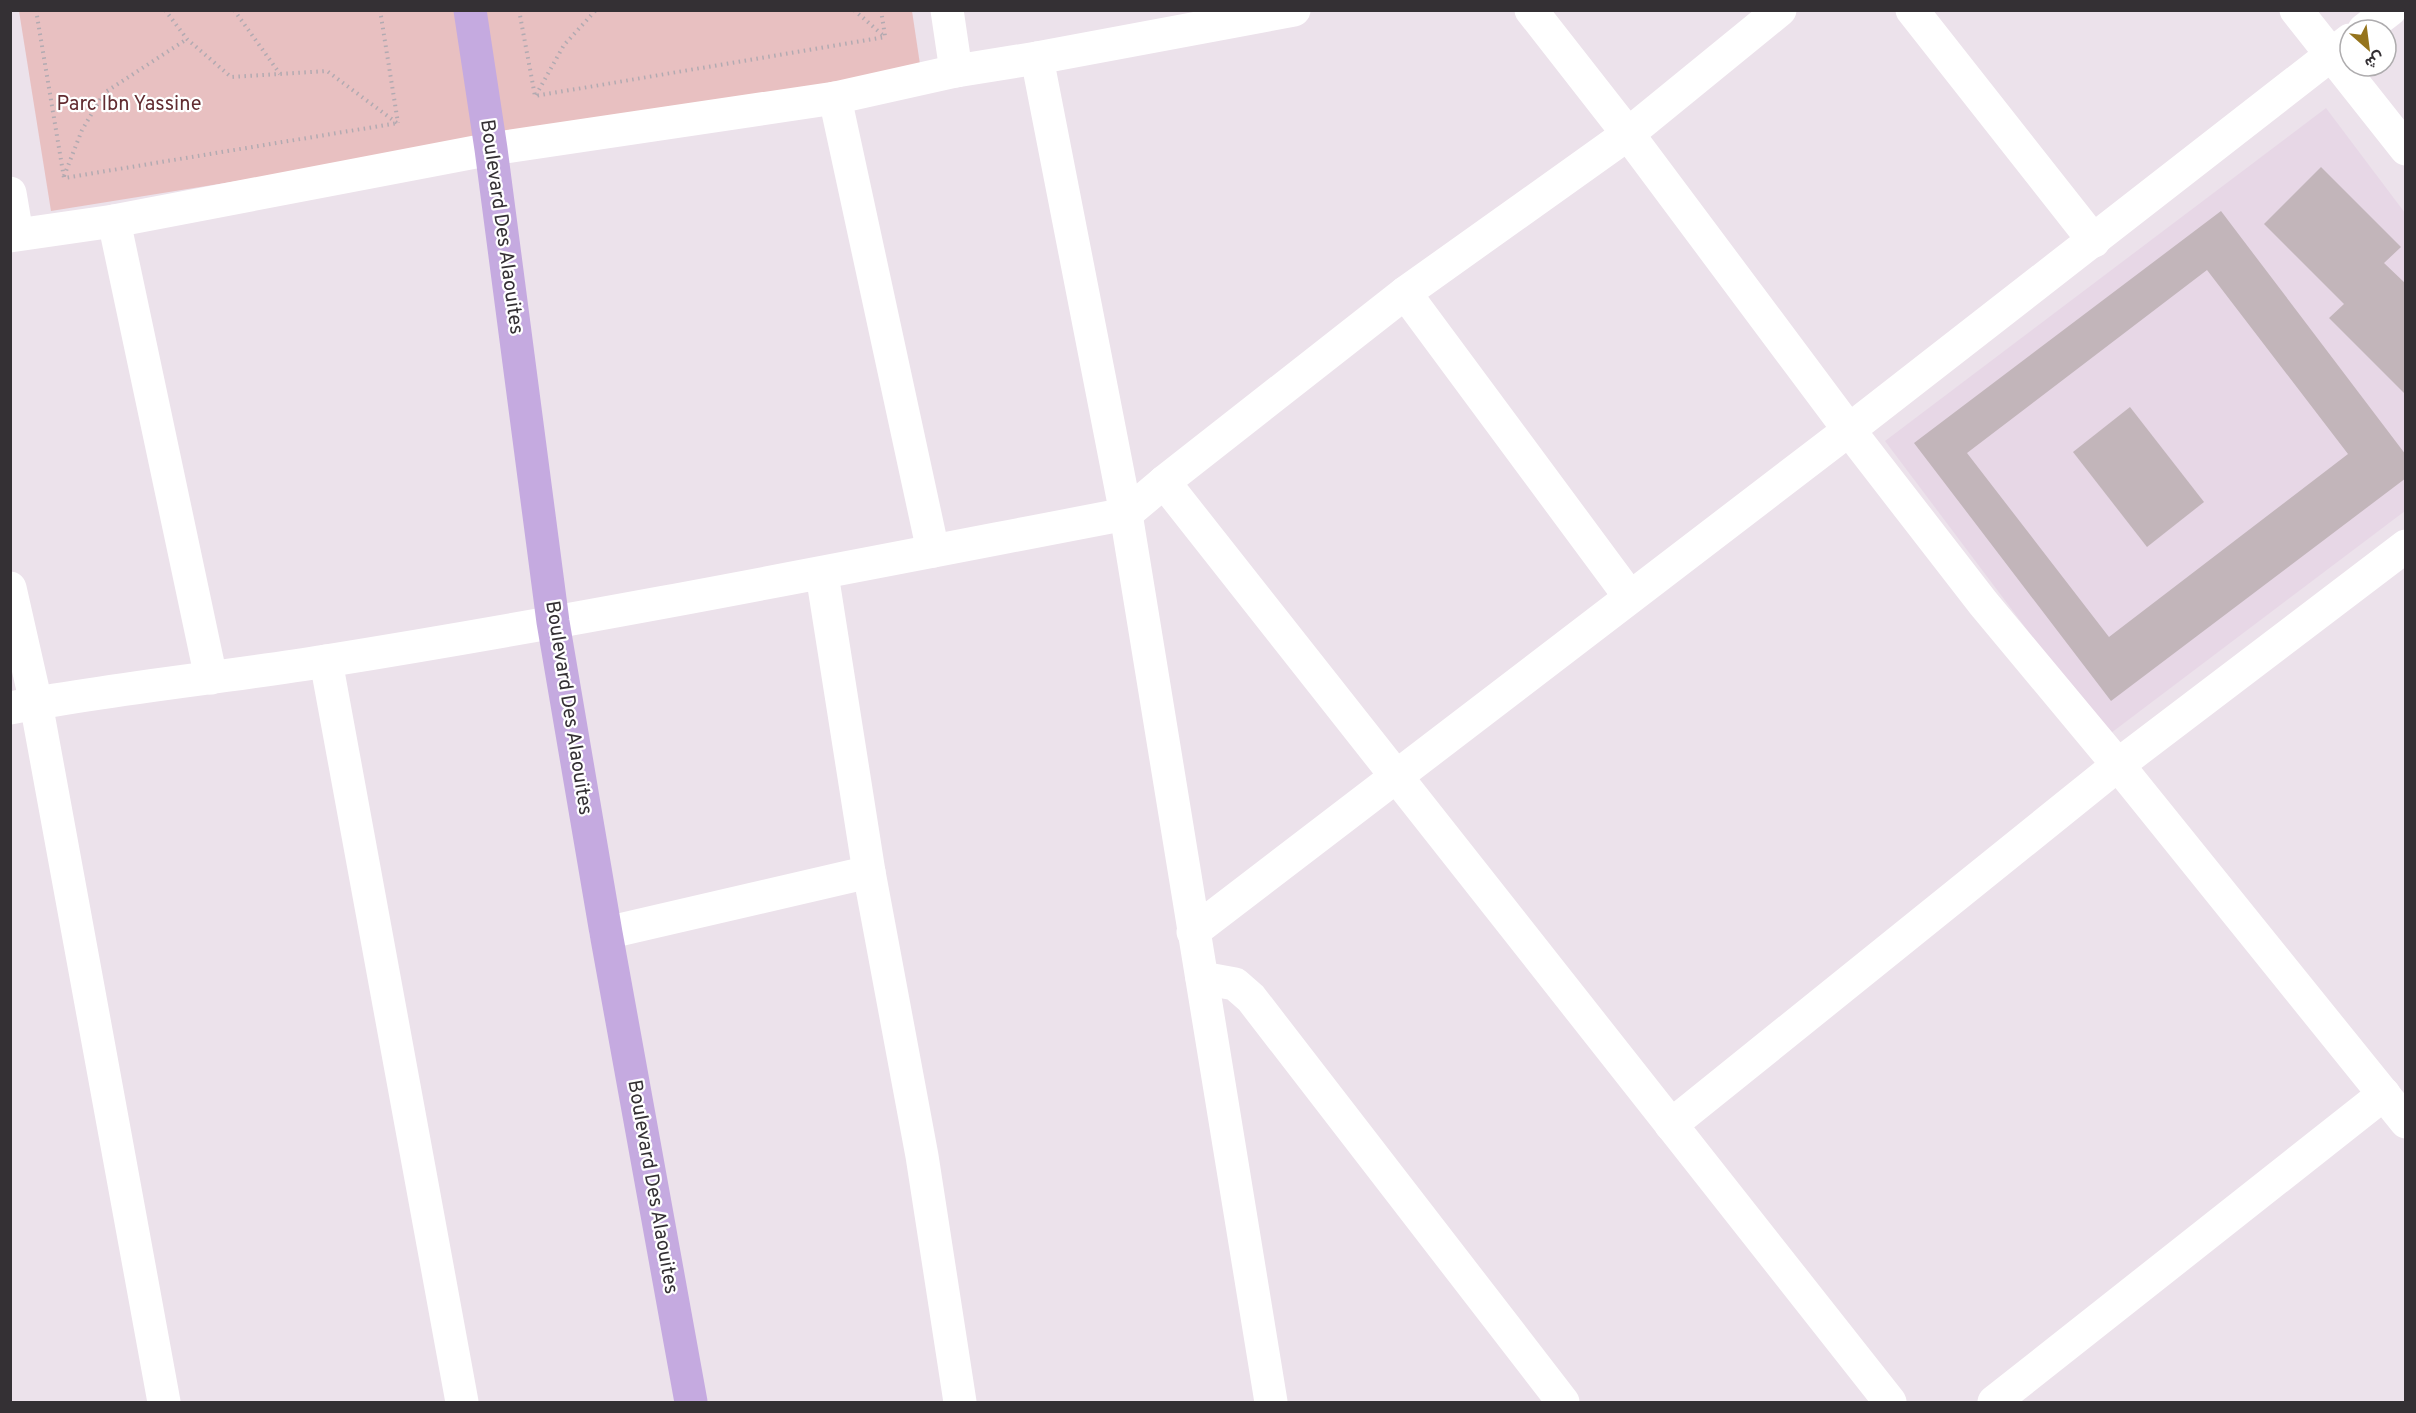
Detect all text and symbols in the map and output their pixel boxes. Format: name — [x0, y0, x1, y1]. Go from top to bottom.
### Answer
north arrow — [2338, 18, 2398, 78]
text: ش — [2361, 46, 2387, 73]
park label: Parc Ibn Yassine — [56, 92, 202, 118]
street label: Boulevard Des Alaouites — [473, 118, 529, 336]
street label: Boulevard Des Alaouites — [538, 599, 598, 817]
street label: Boulevard Des Alaouites — [620, 1078, 684, 1296]

